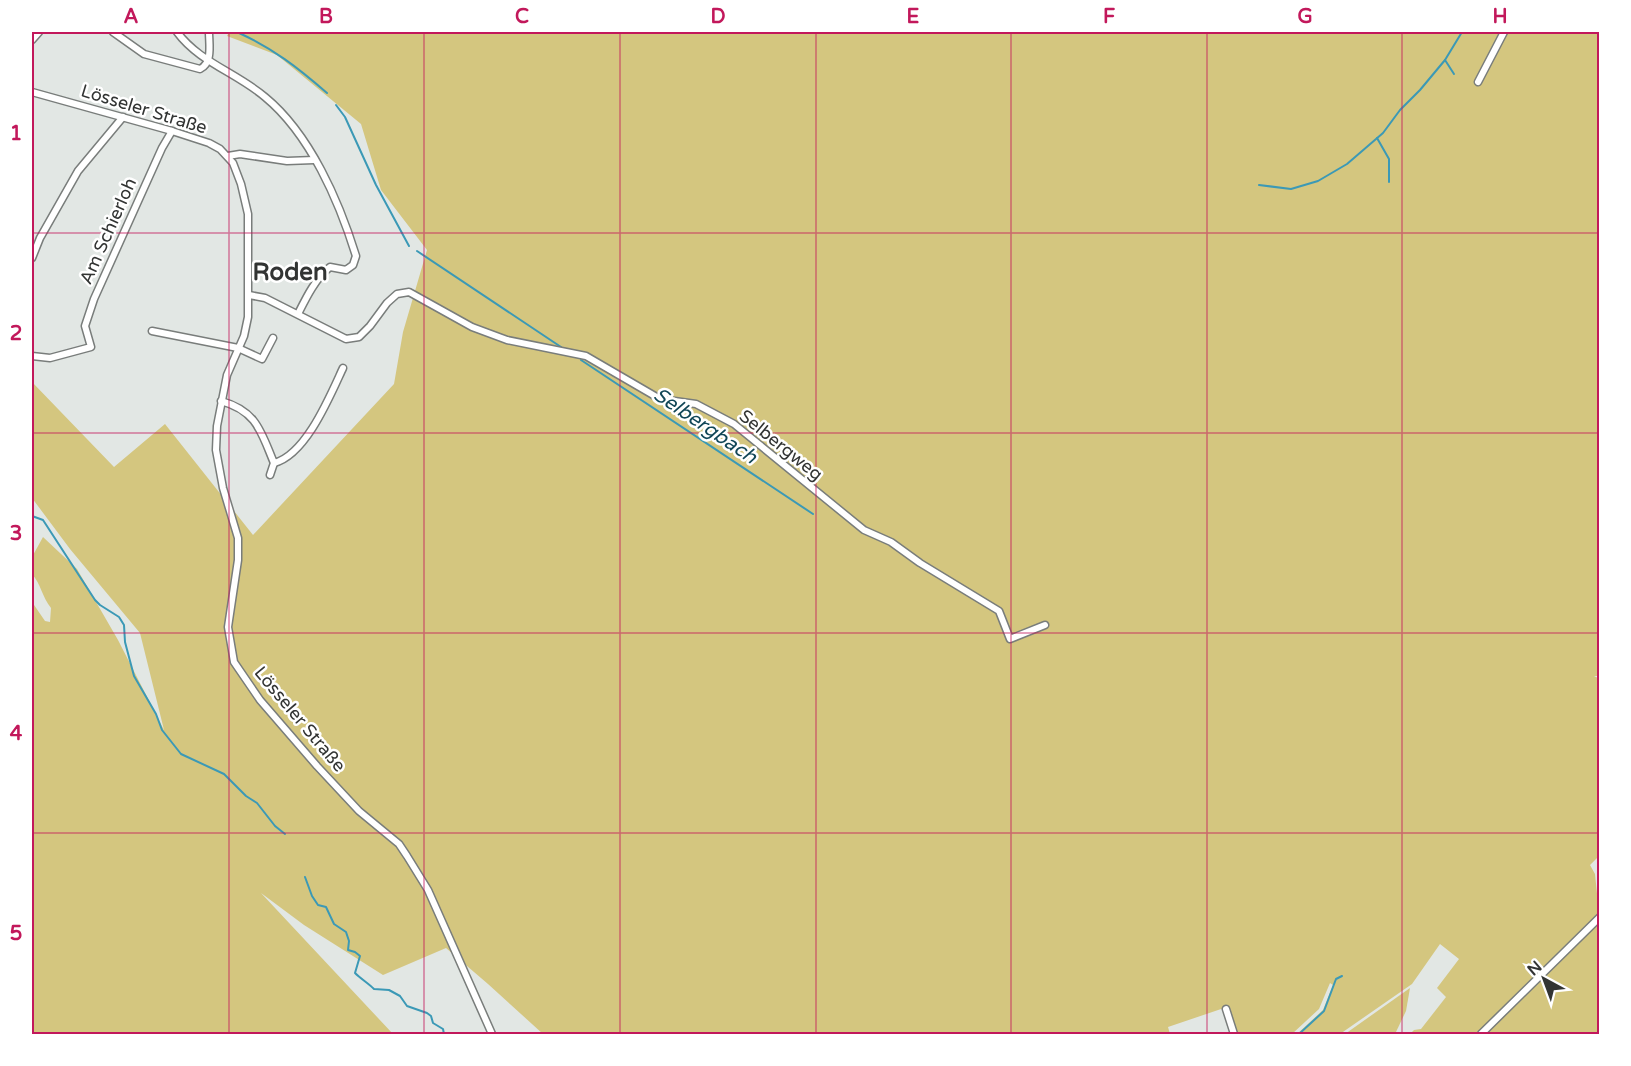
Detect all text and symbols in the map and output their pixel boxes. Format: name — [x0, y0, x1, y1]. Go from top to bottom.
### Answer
text: A — [124, 5, 139, 29]
text: B — [319, 5, 333, 29]
text: C — [515, 5, 529, 29]
text: D — [710, 5, 726, 29]
text: E — [907, 5, 920, 29]
text: F — [1103, 5, 1115, 29]
text: G — [1297, 5, 1313, 29]
text: H — [1492, 5, 1508, 29]
street label: Lösseler Straße — [78, 79, 210, 139]
text: 1 — [10, 122, 22, 146]
street label: Am Schierloh — [75, 174, 141, 288]
district label: Roden — [252, 258, 328, 287]
text: 2 — [10, 322, 22, 346]
water label: Selbergbach — [649, 383, 762, 470]
street label: Selbergweg — [735, 405, 827, 485]
text: 3 — [10, 522, 22, 546]
street label: Lösseler Straße — [250, 662, 350, 776]
text: 4 — [10, 722, 23, 746]
text: 5 — [10, 922, 22, 946]
north arrow — [1514, 949, 1574, 1009]
text: N — [1523, 957, 1546, 980]

